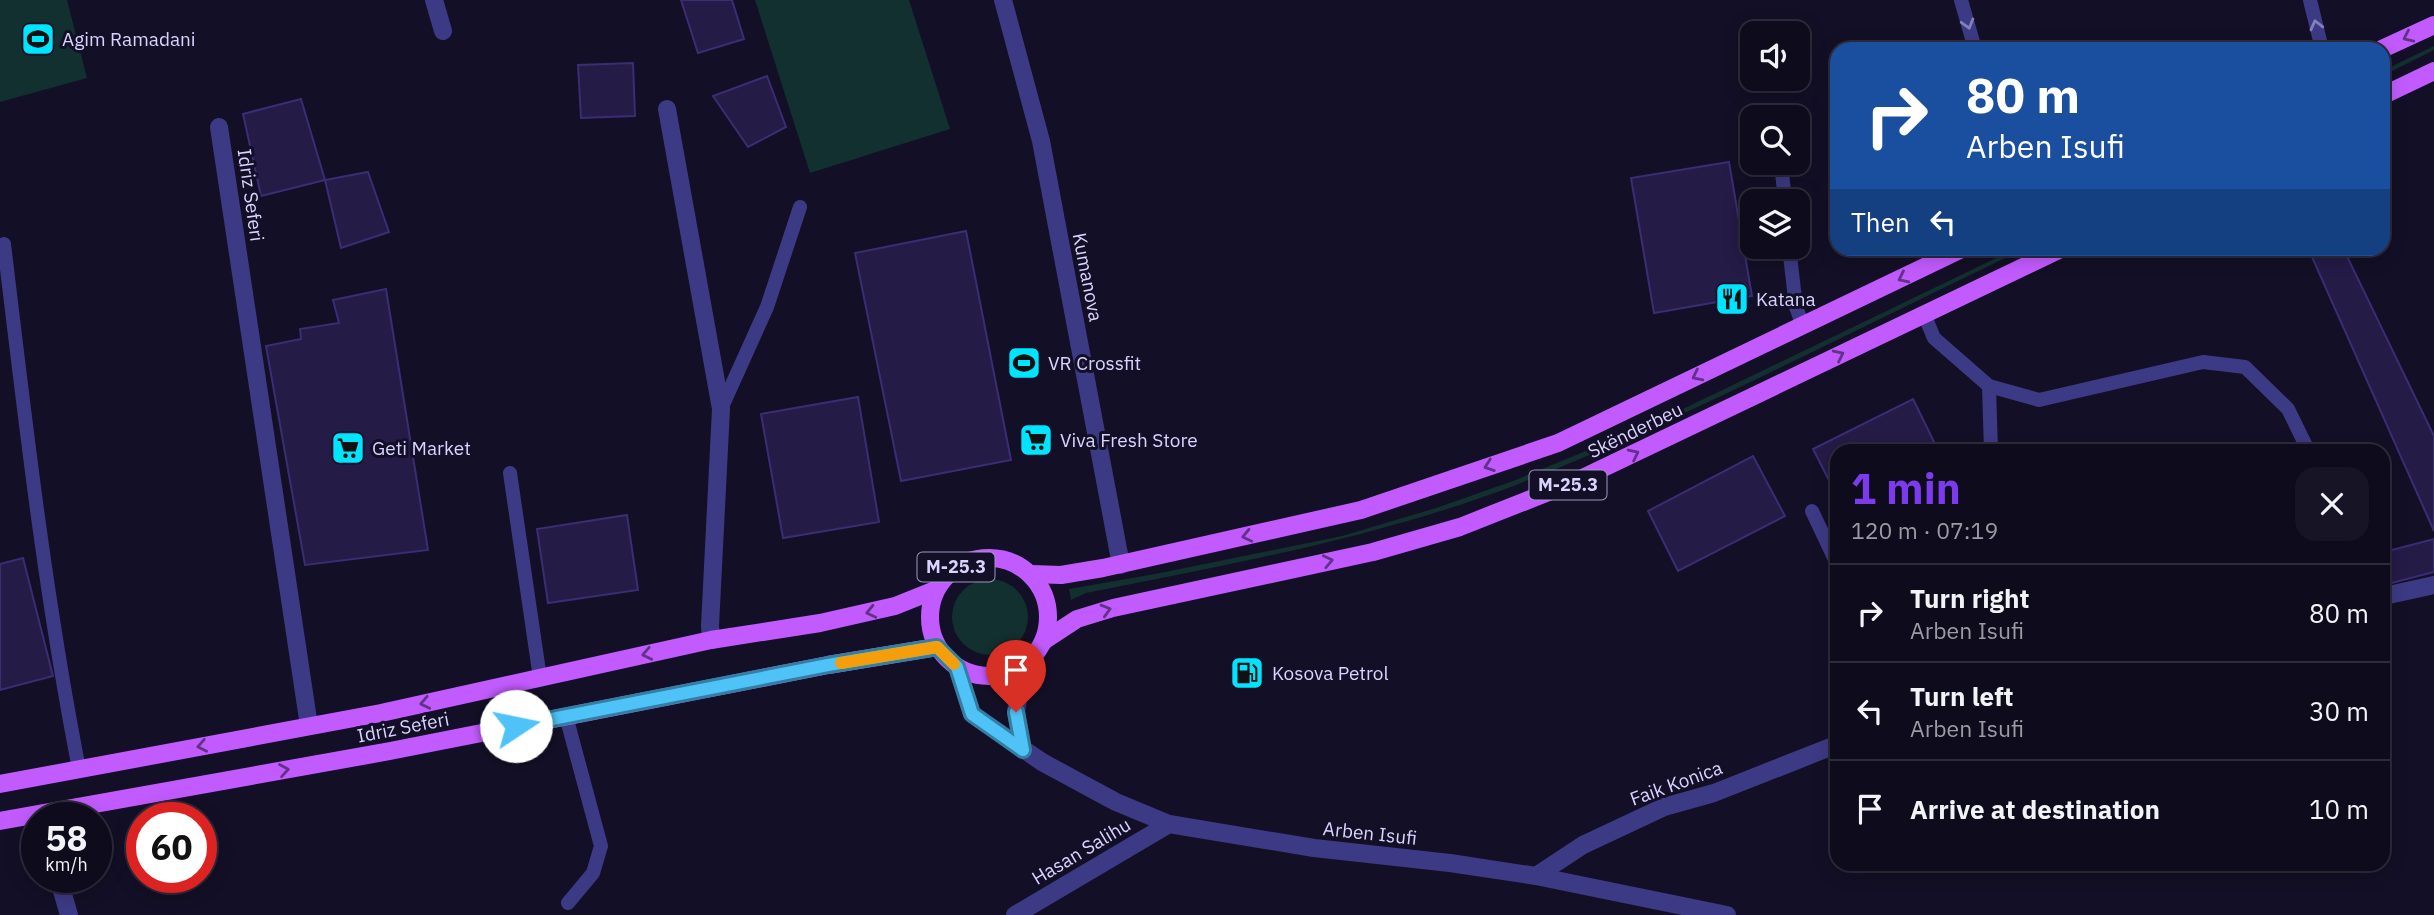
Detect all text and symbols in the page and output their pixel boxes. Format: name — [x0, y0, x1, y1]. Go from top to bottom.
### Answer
one-way arrow — [1960, 18, 1975, 30]
one-way arrow — [2310, 19, 2324, 31]
sports icon: Agim Ramadani — [19, 20, 57, 58]
map controls — [1740, 21, 1810, 259]
button: sound — [1740, 21, 1810, 91]
place label: Agim Ramadani — [62, 27, 196, 51]
one-way arrow — [2403, 29, 2415, 43]
text: 80 m — [1966, 63, 2080, 126]
icon: right — [1851, 70, 1942, 161]
button: search — [1740, 105, 1810, 175]
text: Arben Isufi — [1966, 125, 2125, 167]
street label: Idriz Seferi — [233, 147, 269, 243]
button: layers — [1740, 189, 1810, 259]
icon: left — [1924, 203, 1962, 241]
text: Then — [1851, 205, 1910, 239]
street label: Kumanova — [1068, 231, 1108, 323]
one-way arrow — [1898, 270, 1910, 284]
restaurant icon: Katana — [1713, 280, 1751, 318]
place label: Katana — [1756, 287, 1816, 311]
sports icon: VR Crossfit — [1005, 344, 1043, 382]
one-way arrow — [1832, 350, 1844, 364]
place label: VR Crossfit — [1048, 351, 1141, 375]
one-way arrow — [1692, 368, 1705, 382]
street label: Skënderbeu — [1584, 397, 1686, 463]
supermarket icon: Viva Fresh Store — [1017, 421, 1055, 459]
place label: Viva Fresh Store — [1060, 428, 1198, 452]
supermarket icon: Geti Market — [329, 429, 367, 467]
place label: Geti Market — [372, 436, 471, 460]
one-way arrow — [1627, 448, 1639, 462]
one-way arrow — [1483, 458, 1496, 472]
text: 1 min — [1851, 461, 1961, 516]
button: close — [2295, 467, 2369, 541]
road number: M-25.3 — [1530, 471, 1606, 500]
text: 120 m · 07:19 — [1851, 515, 1998, 545]
one-way arrow — [1241, 528, 1253, 542]
road number: M-25.3 — [918, 552, 995, 582]
one-way arrow — [1322, 555, 1334, 570]
text: Turn right — [1910, 581, 2029, 615]
icon: right — [1851, 594, 1889, 632]
text: 80 m — [2309, 596, 2369, 630]
one-way arrow — [865, 603, 877, 618]
one-way arrow — [1099, 604, 1111, 619]
text: Arben Isufi — [1910, 615, 2024, 645]
pin — [986, 640, 1046, 712]
one-way arrow — [641, 646, 653, 661]
icon: arrive — [997, 651, 1035, 689]
fuel station icon: Kosova Petrol — [1228, 654, 1266, 692]
place label: Kosova Petrol — [1272, 661, 1389, 685]
text: Turn left — [1910, 679, 2013, 713]
position arrow — [479, 689, 553, 763]
icon: left — [1851, 692, 1889, 730]
text: 30 m — [2309, 694, 2369, 728]
one-way arrow — [419, 695, 431, 709]
street label: Idriz Seferi — [355, 706, 451, 748]
text: Arben Isufi — [1910, 713, 2024, 743]
one-way arrow — [196, 738, 208, 753]
street label: Faik Konica — [1626, 755, 1726, 811]
one-way arrow — [278, 763, 290, 778]
icon: arrive — [1851, 790, 1889, 828]
text: Arrive at destination — [1910, 792, 2160, 826]
text: 10 m — [2309, 792, 2369, 826]
speed limit sign: 60 — [126, 802, 217, 893]
street label: Hasan Salihu — [1027, 812, 1135, 890]
text: 58 — [45, 815, 88, 861]
street label: Arben Isufi — [1322, 816, 1418, 850]
text: km/h — [45, 853, 88, 876]

